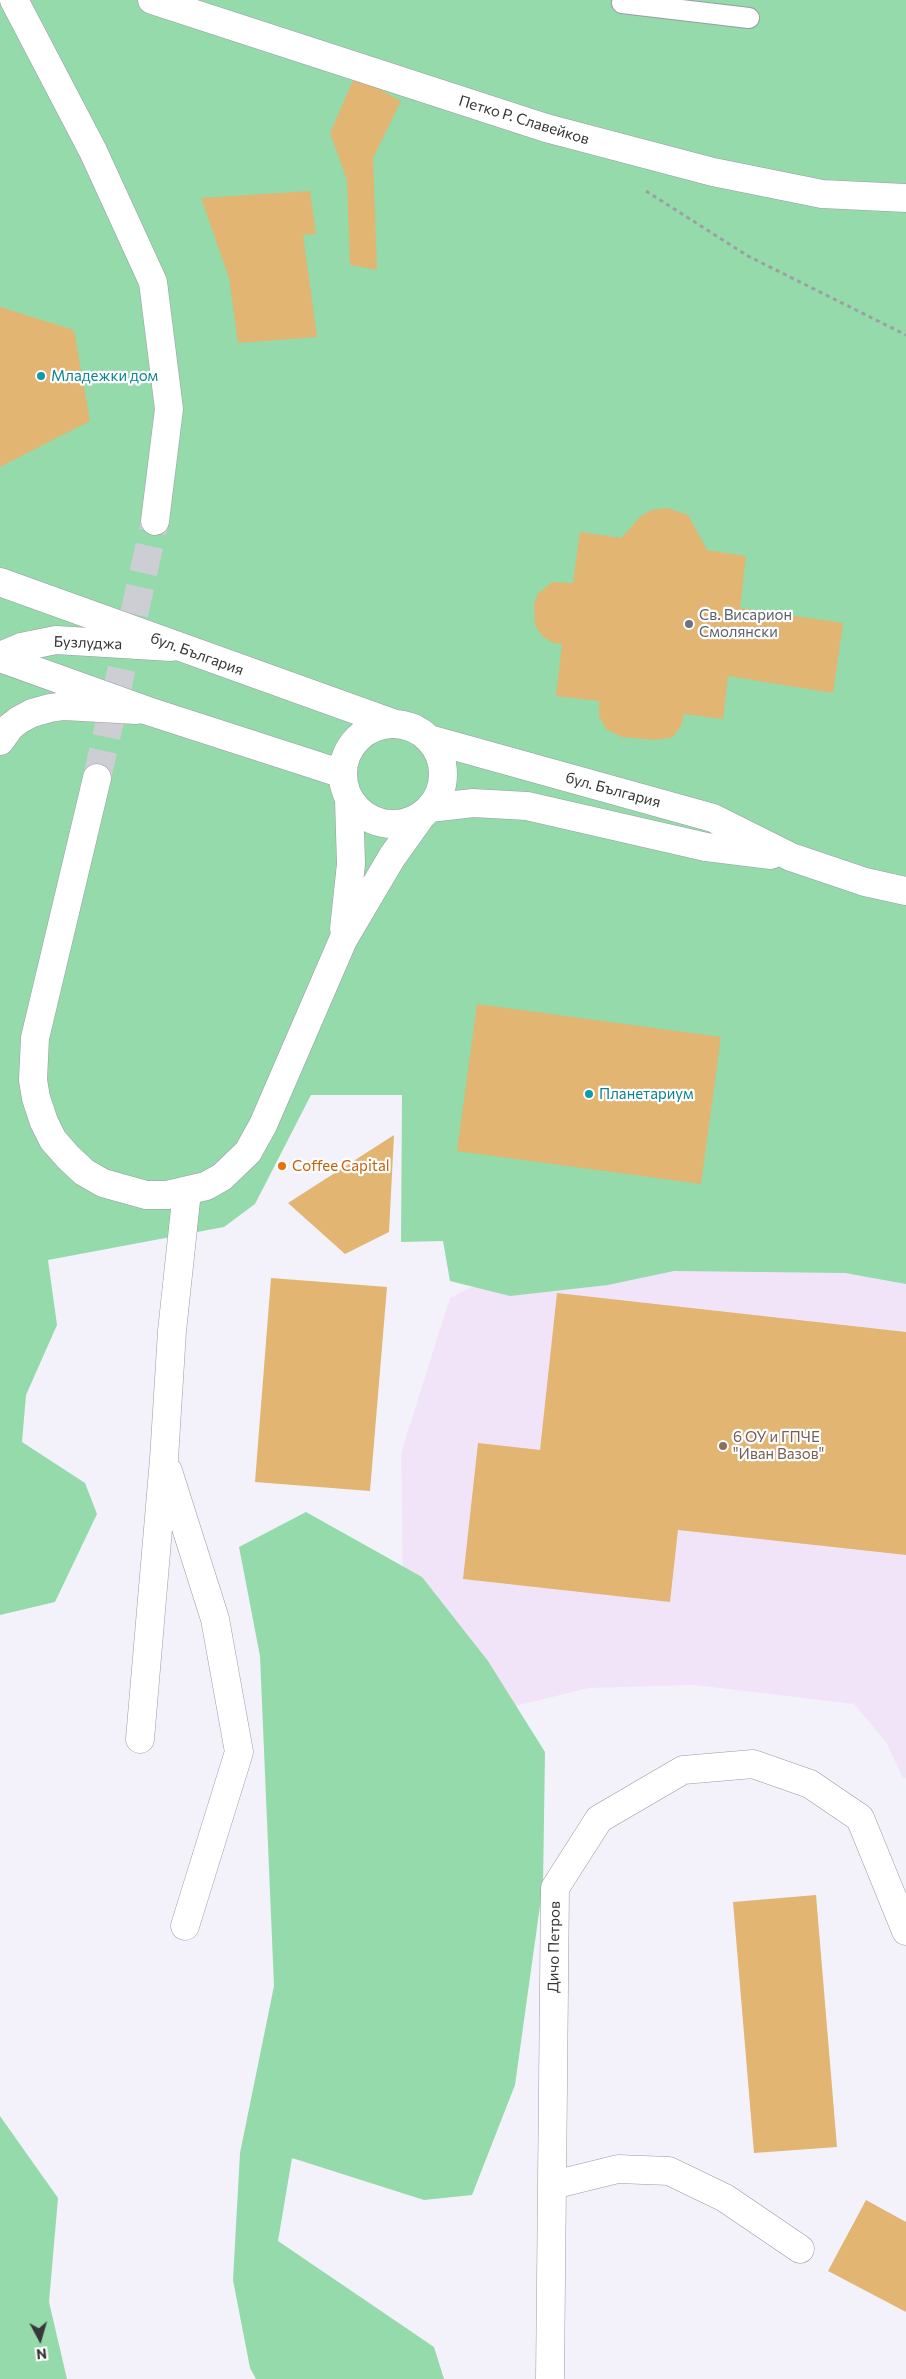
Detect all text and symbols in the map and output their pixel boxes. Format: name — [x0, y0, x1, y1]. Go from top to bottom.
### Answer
street label: Петко Р. Славейков — [456, 92, 592, 148]
place label: Младежки дом — [51, 367, 158, 385]
marker: Младежки дом — [35, 370, 47, 382]
place label: Св. Висарион Смолянски — [699, 606, 792, 641]
marker: Св. Висарион Смолянски — [683, 618, 695, 630]
street label: бул. България — [148, 629, 246, 679]
street label: Бузлуджа — [53, 633, 123, 653]
street label: бул. България — [563, 769, 663, 811]
place label: Планетариум — [599, 1085, 694, 1103]
marker: Планетариум — [583, 1088, 595, 1100]
place label: Coffee Capital — [292, 1157, 390, 1175]
marker: Coffee Capital — [276, 1160, 288, 1172]
place label: 6 ОУ и ГПЧЕ "Иван Вазов" — [733, 1428, 824, 1463]
marker: 6 ОУ и ГПЧЕ "Иван Вазов" — [717, 1440, 729, 1452]
street label: Дичо Петров — [544, 1901, 564, 1993]
north arrow — [15, 2314, 65, 2364]
text: N — [36, 2345, 48, 2363]

